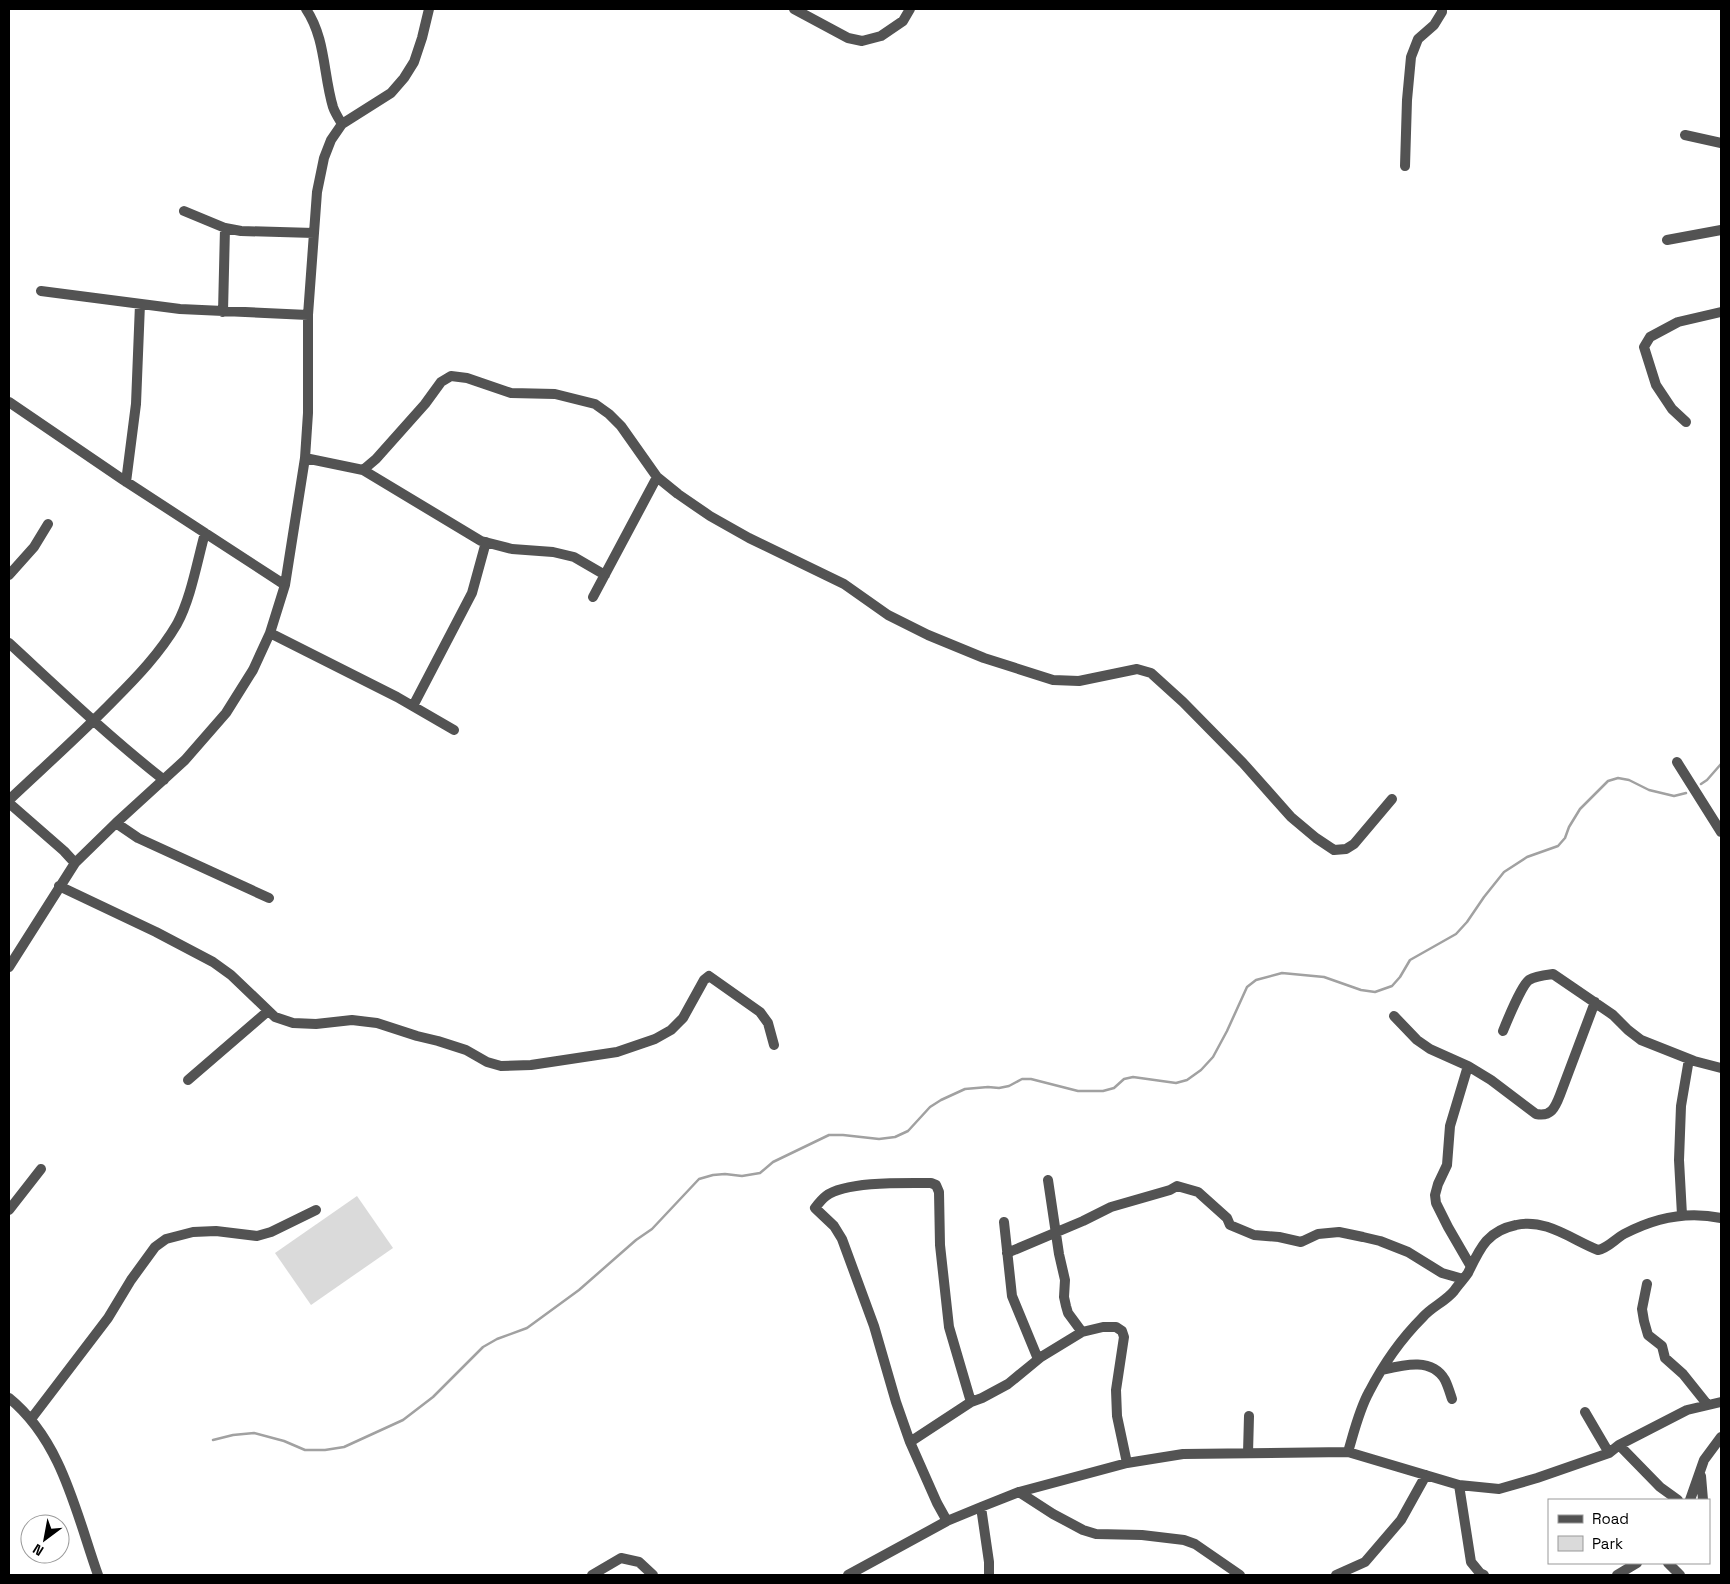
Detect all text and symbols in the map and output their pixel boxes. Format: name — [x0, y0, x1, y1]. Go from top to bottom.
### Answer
legend — [1548, 1499, 1710, 1564]
text: Road — [1592, 1509, 1629, 1528]
north arrow — [20, 1514, 70, 1564]
text: Park — [1592, 1534, 1623, 1553]
text: N — [29, 1540, 47, 1560]

